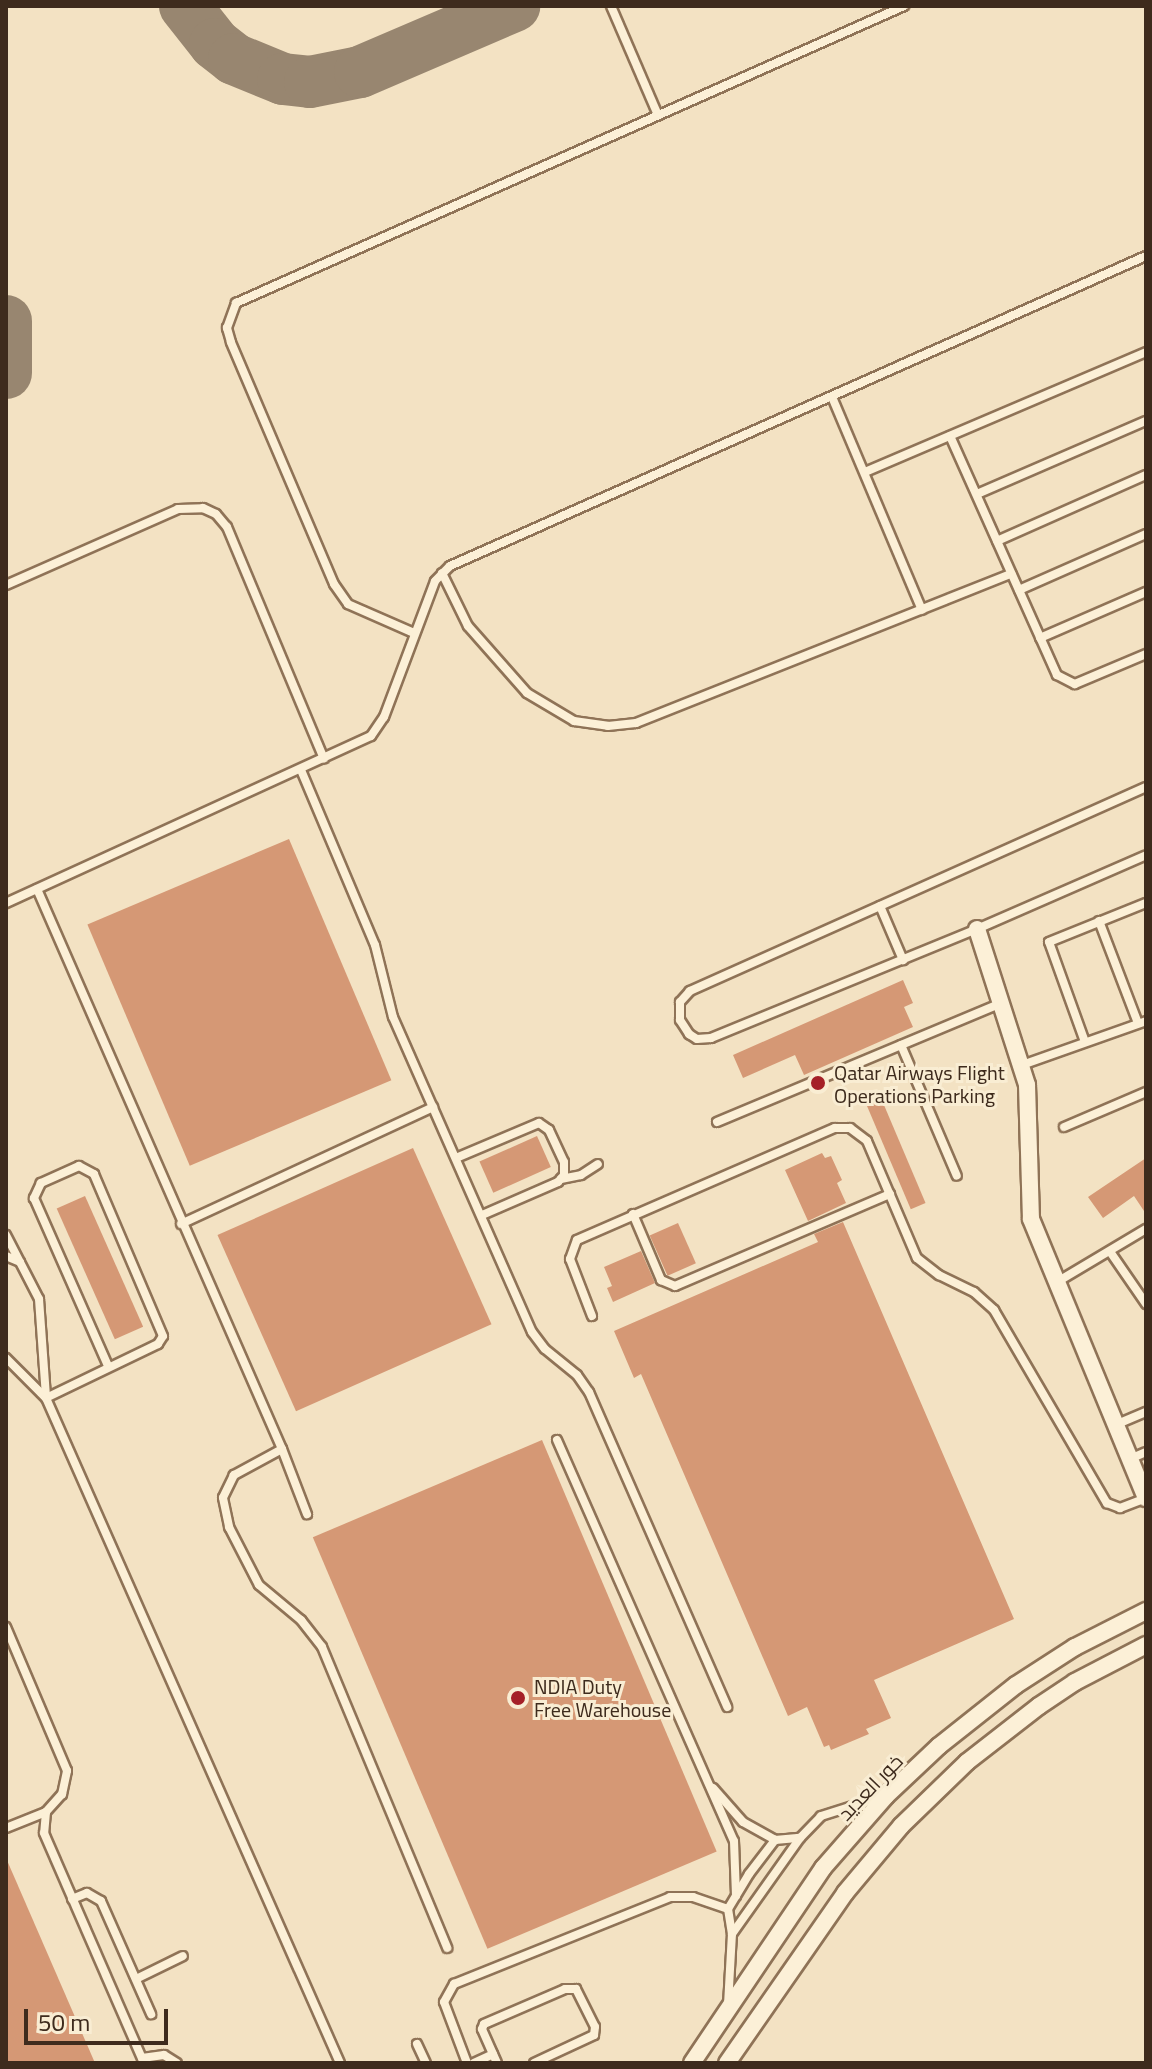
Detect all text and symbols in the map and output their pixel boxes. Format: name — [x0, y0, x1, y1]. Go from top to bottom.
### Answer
place label: Qatar Airways Flight Operations Parking — [834, 1060, 1005, 1107]
marker: Qatar Airways Flight Operations Parking — [809, 1074, 827, 1092]
place label: NDIA Duty Free Warehouse — [534, 1674, 671, 1721]
marker: NDIA Duty Free Warehouse — [509, 1689, 527, 1707]
street label: خور العديد — [833, 1749, 907, 1825]
scale bar — [28, 1993, 172, 2043]
text: 50 m — [38, 2000, 90, 2045]

